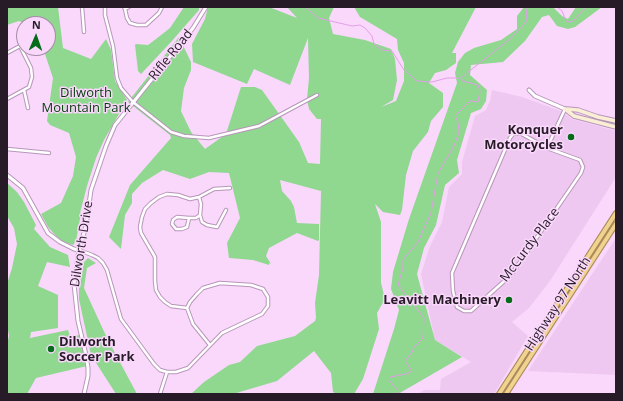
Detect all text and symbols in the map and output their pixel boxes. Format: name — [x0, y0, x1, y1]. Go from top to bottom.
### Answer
north arrow — [16, 16, 56, 56]
text: N — [32, 17, 41, 32]
street label: Rifle Road — [146, 27, 196, 83]
park label: Dilworth Mountain Park — [41, 85, 131, 116]
place label: Konquer Motorcycles — [484, 122, 563, 153]
marker: Konquer Motorcycles — [566, 132, 576, 142]
street label: Dilworth Drive — [67, 200, 97, 288]
street label: McCurdy Place — [497, 205, 563, 285]
street label: Highway 97 North — [522, 254, 594, 354]
place label: Leavitt Machinery — [383, 292, 501, 308]
marker: Leavitt Machinery — [504, 295, 514, 305]
place label: Dilworth Soccer Park — [59, 334, 135, 365]
marker: Dilworth Soccer Park — [46, 344, 56, 354]

